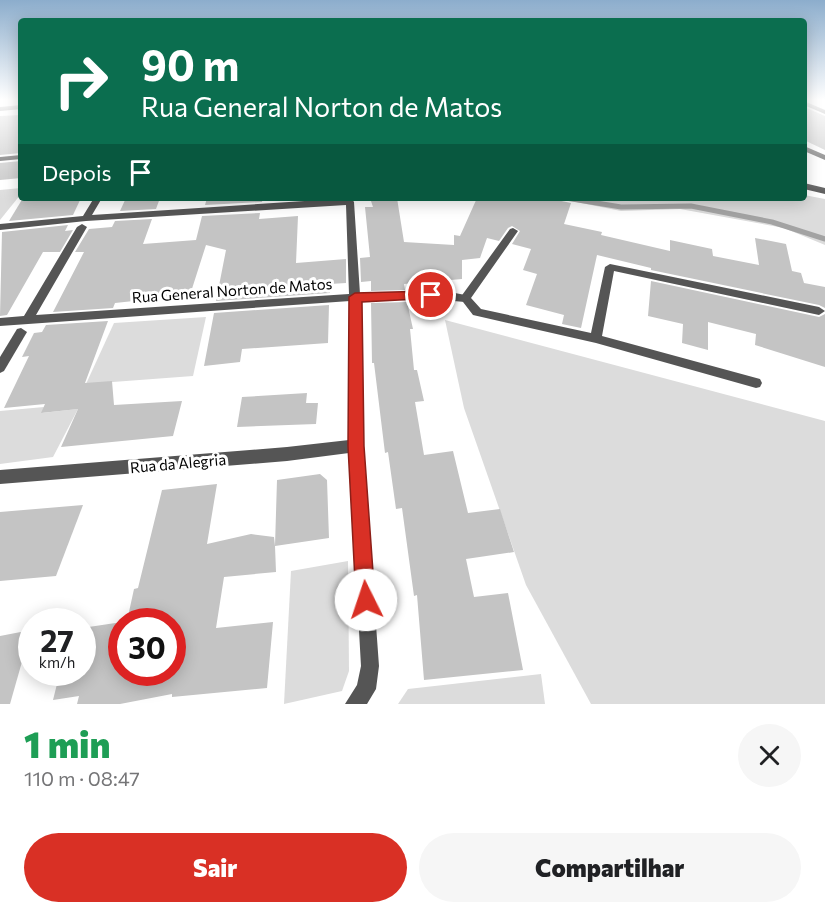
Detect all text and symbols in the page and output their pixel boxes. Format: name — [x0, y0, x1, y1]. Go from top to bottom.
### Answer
text: 90 m — [141, 38, 240, 90]
icon: right — [42, 42, 120, 120]
text: Rua General Norton de Matos — [141, 90, 502, 123]
icon: arrive — [124, 156, 157, 189]
text: Depois — [42, 159, 112, 186]
pin — [405, 269, 456, 320]
street label: Rua General Norton de Matos — [131, 274, 333, 306]
icon: arrive — [414, 278, 447, 311]
street label: Rua da Alegria — [129, 450, 227, 476]
position arrow — [334, 568, 398, 632]
speed limit sign: 30 — [108, 608, 186, 686]
text: 27 — [40, 621, 74, 658]
text: km/h — [39, 653, 75, 671]
text: 1 min — [24, 721, 110, 765]
button: close — [738, 724, 801, 787]
text: 110 m · 08:47 — [24, 766, 140, 790]
button: Sair — [24, 833, 407, 902]
button: Compartilhar — [419, 833, 801, 902]

